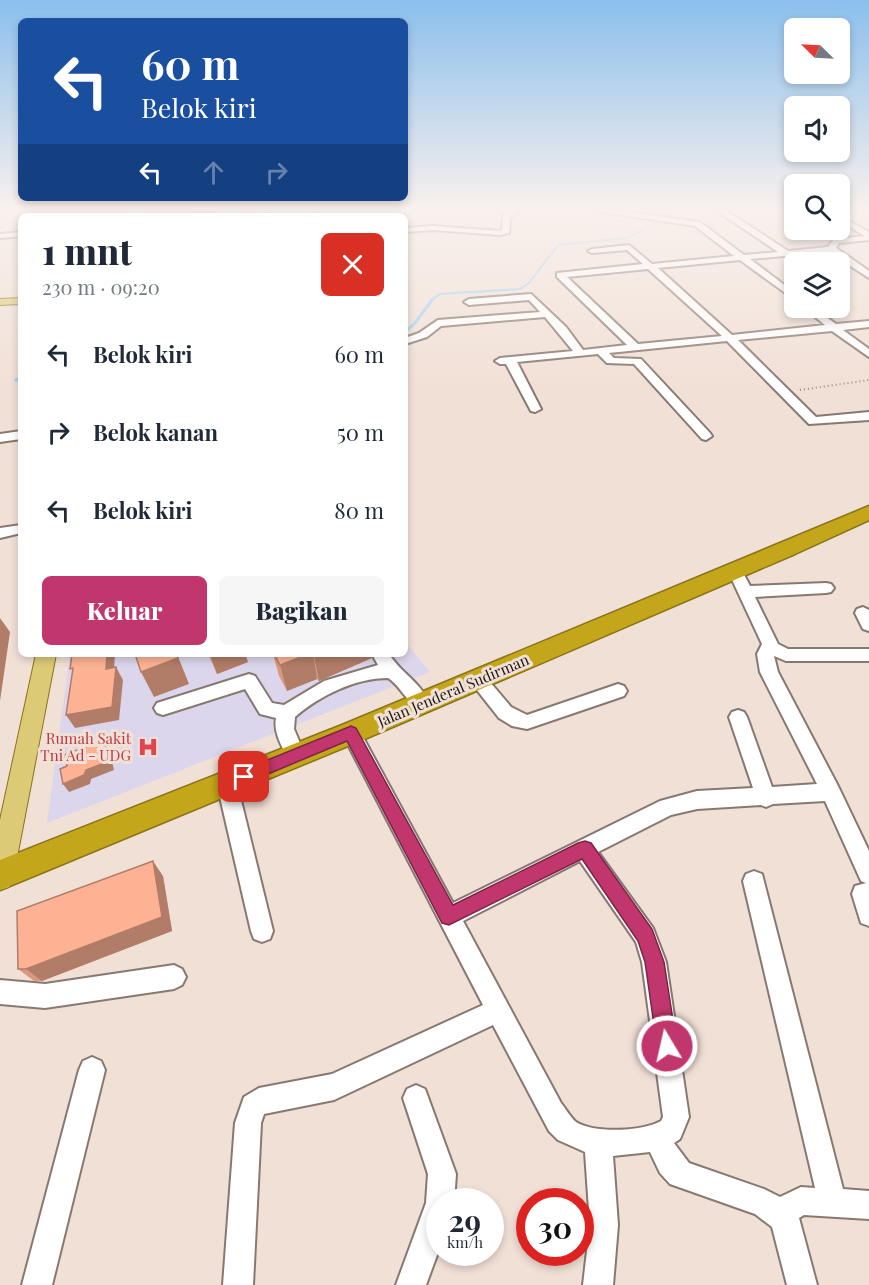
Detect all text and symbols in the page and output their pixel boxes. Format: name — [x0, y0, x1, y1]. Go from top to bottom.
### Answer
north arrow — [784, 18, 850, 84]
map controls — [784, 18, 850, 318]
text: 60 m — [141, 35, 239, 91]
icon: left — [42, 42, 120, 120]
text: Belok kiri — [141, 89, 257, 125]
button: sound — [784, 96, 850, 162]
icon: left — [134, 156, 167, 189]
icon: ahead — [197, 156, 230, 189]
icon: right — [260, 156, 293, 189]
button: search — [784, 174, 850, 240]
text: 1 mnt — [42, 226, 132, 274]
button: close — [321, 233, 384, 296]
button: layers — [784, 252, 850, 318]
text: 230 m · 09:20 — [42, 273, 160, 300]
icon: left — [42, 338, 75, 371]
text: Belok kiri — [93, 339, 192, 369]
text: 60 m — [334, 339, 384, 369]
icon: right — [42, 416, 75, 449]
text: Belok kanan — [93, 417, 218, 447]
text: 50 m — [337, 417, 384, 447]
icon: left — [42, 494, 75, 527]
text: Belok kiri — [93, 495, 192, 525]
text: 80 m — [334, 495, 384, 525]
button: Keluar — [42, 576, 207, 645]
button: Bagikan — [219, 576, 384, 645]
street label: Jalan Jenderal Sudirman — [373, 649, 532, 731]
place label: Rumah Sakit Tni Ad - UDG — [40, 728, 132, 765]
hospital icon: Rumah Sakit Tni Ad - UDG — [136, 735, 160, 759]
pin — [218, 751, 269, 802]
icon: arrive — [227, 760, 260, 793]
position arrow — [635, 1014, 699, 1078]
speed limit sign: 30 — [516, 1188, 594, 1266]
text: 29 — [449, 1200, 481, 1240]
text: km/h — [447, 1232, 483, 1252]

